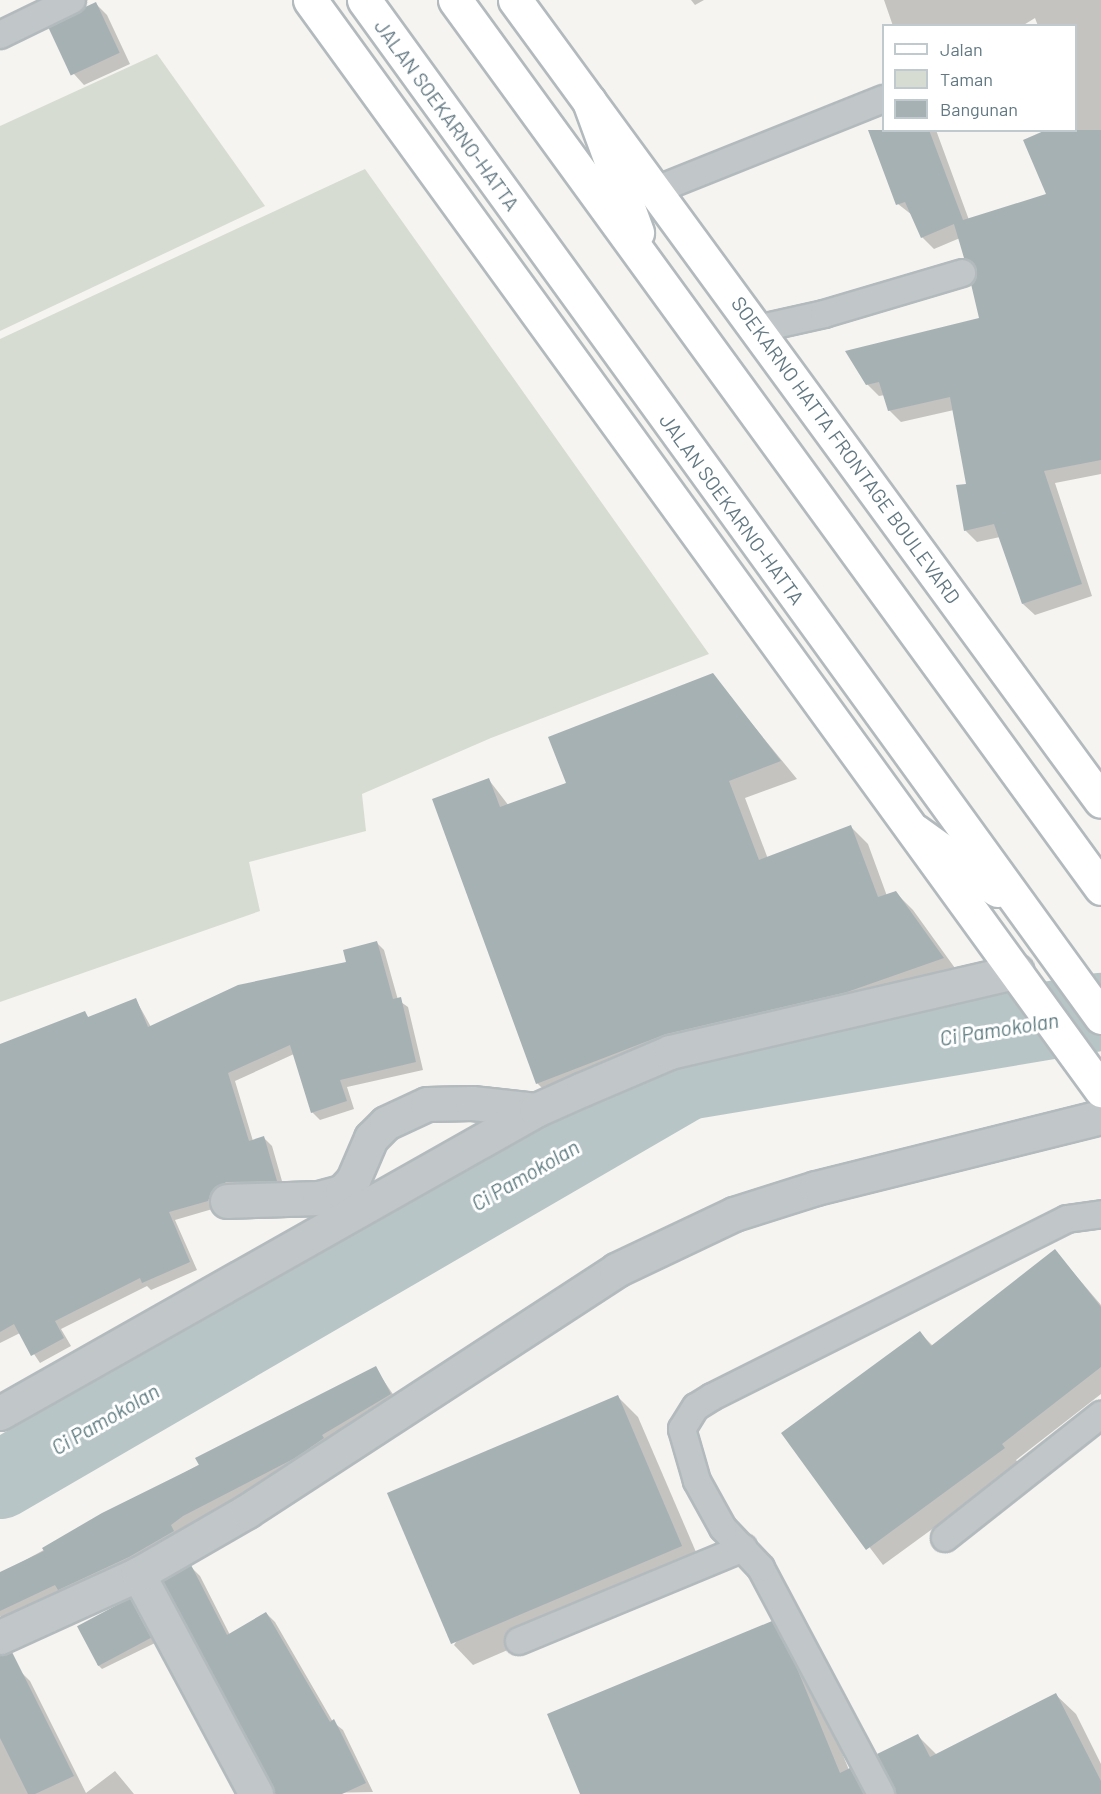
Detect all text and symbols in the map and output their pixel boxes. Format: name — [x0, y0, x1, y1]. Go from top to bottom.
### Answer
street label: JALAN SOEKARNO-HATTA — [370, 15, 524, 215]
legend — [882, 24, 1077, 132]
text: Jalan — [940, 38, 983, 60]
text: Taman — [940, 68, 993, 90]
text: Bangunan — [940, 98, 1018, 120]
street label: SOEKARNO HATTA FRONTAGE BOULEVARD — [727, 292, 965, 608]
street label: JALAN SOEKARNO-HATTA — [655, 409, 809, 609]
water label: Ci Pamokolan — [938, 1007, 1060, 1051]
water label: Ci Pamokolan — [467, 1134, 583, 1216]
water label: Ci Pamokolan — [47, 1378, 163, 1460]

